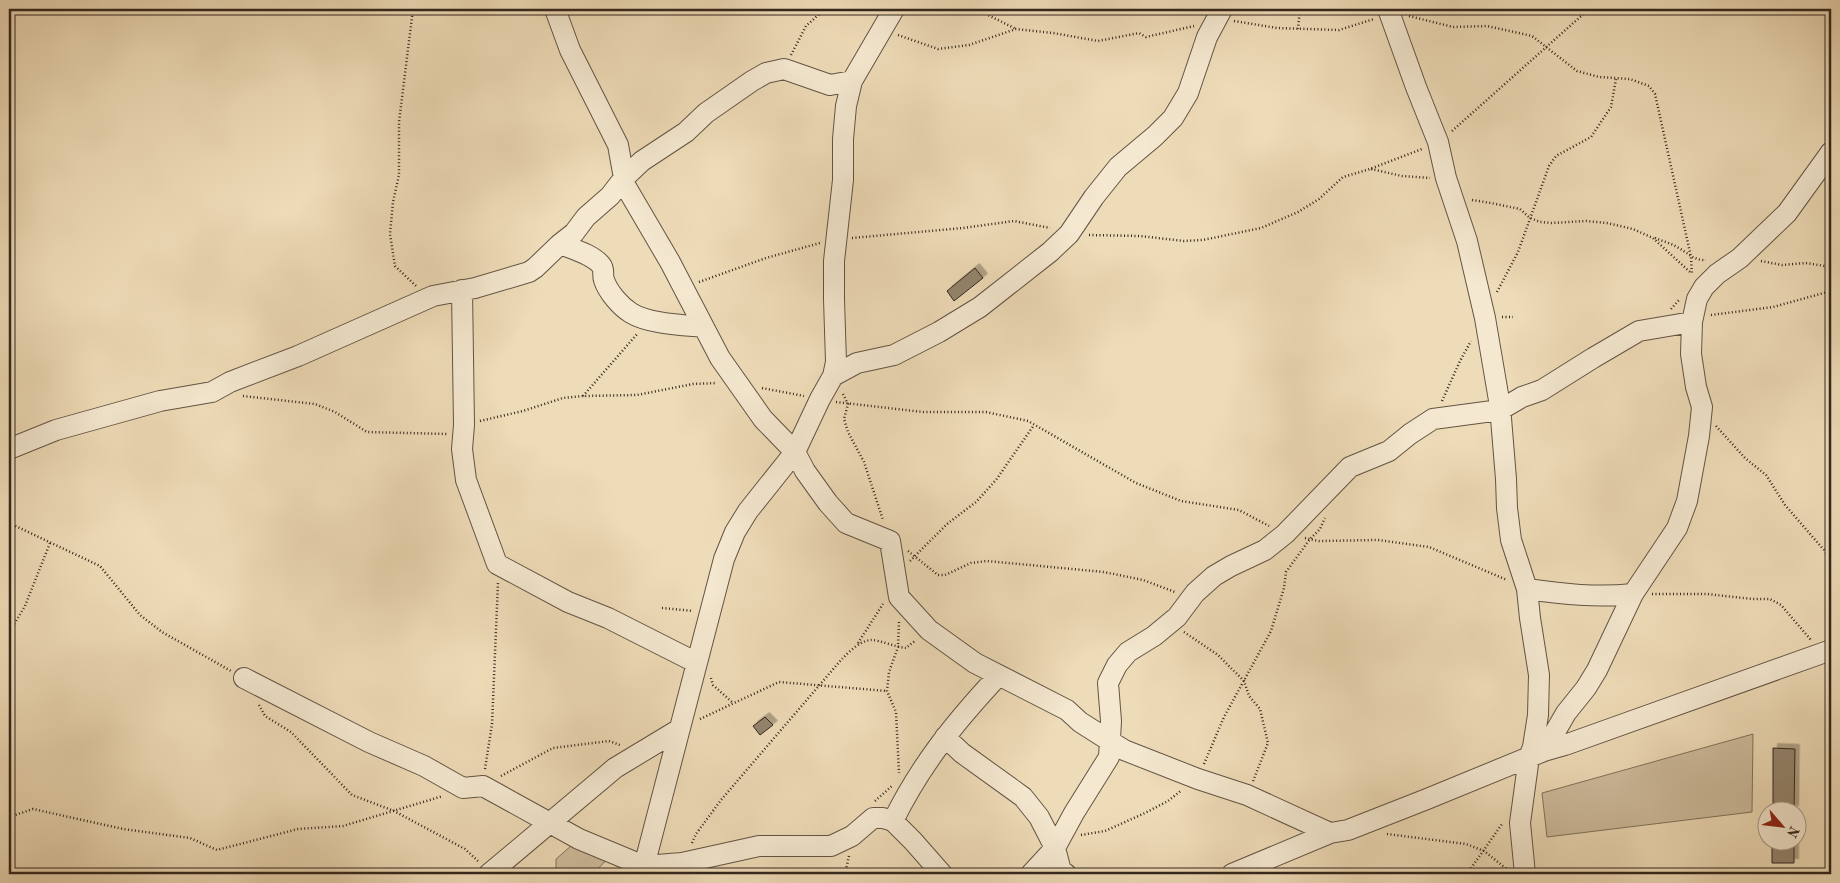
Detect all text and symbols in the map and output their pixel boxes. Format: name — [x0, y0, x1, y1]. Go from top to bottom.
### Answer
north arrow — [1758, 800, 1808, 850]
text: N — [1784, 824, 1801, 840]

